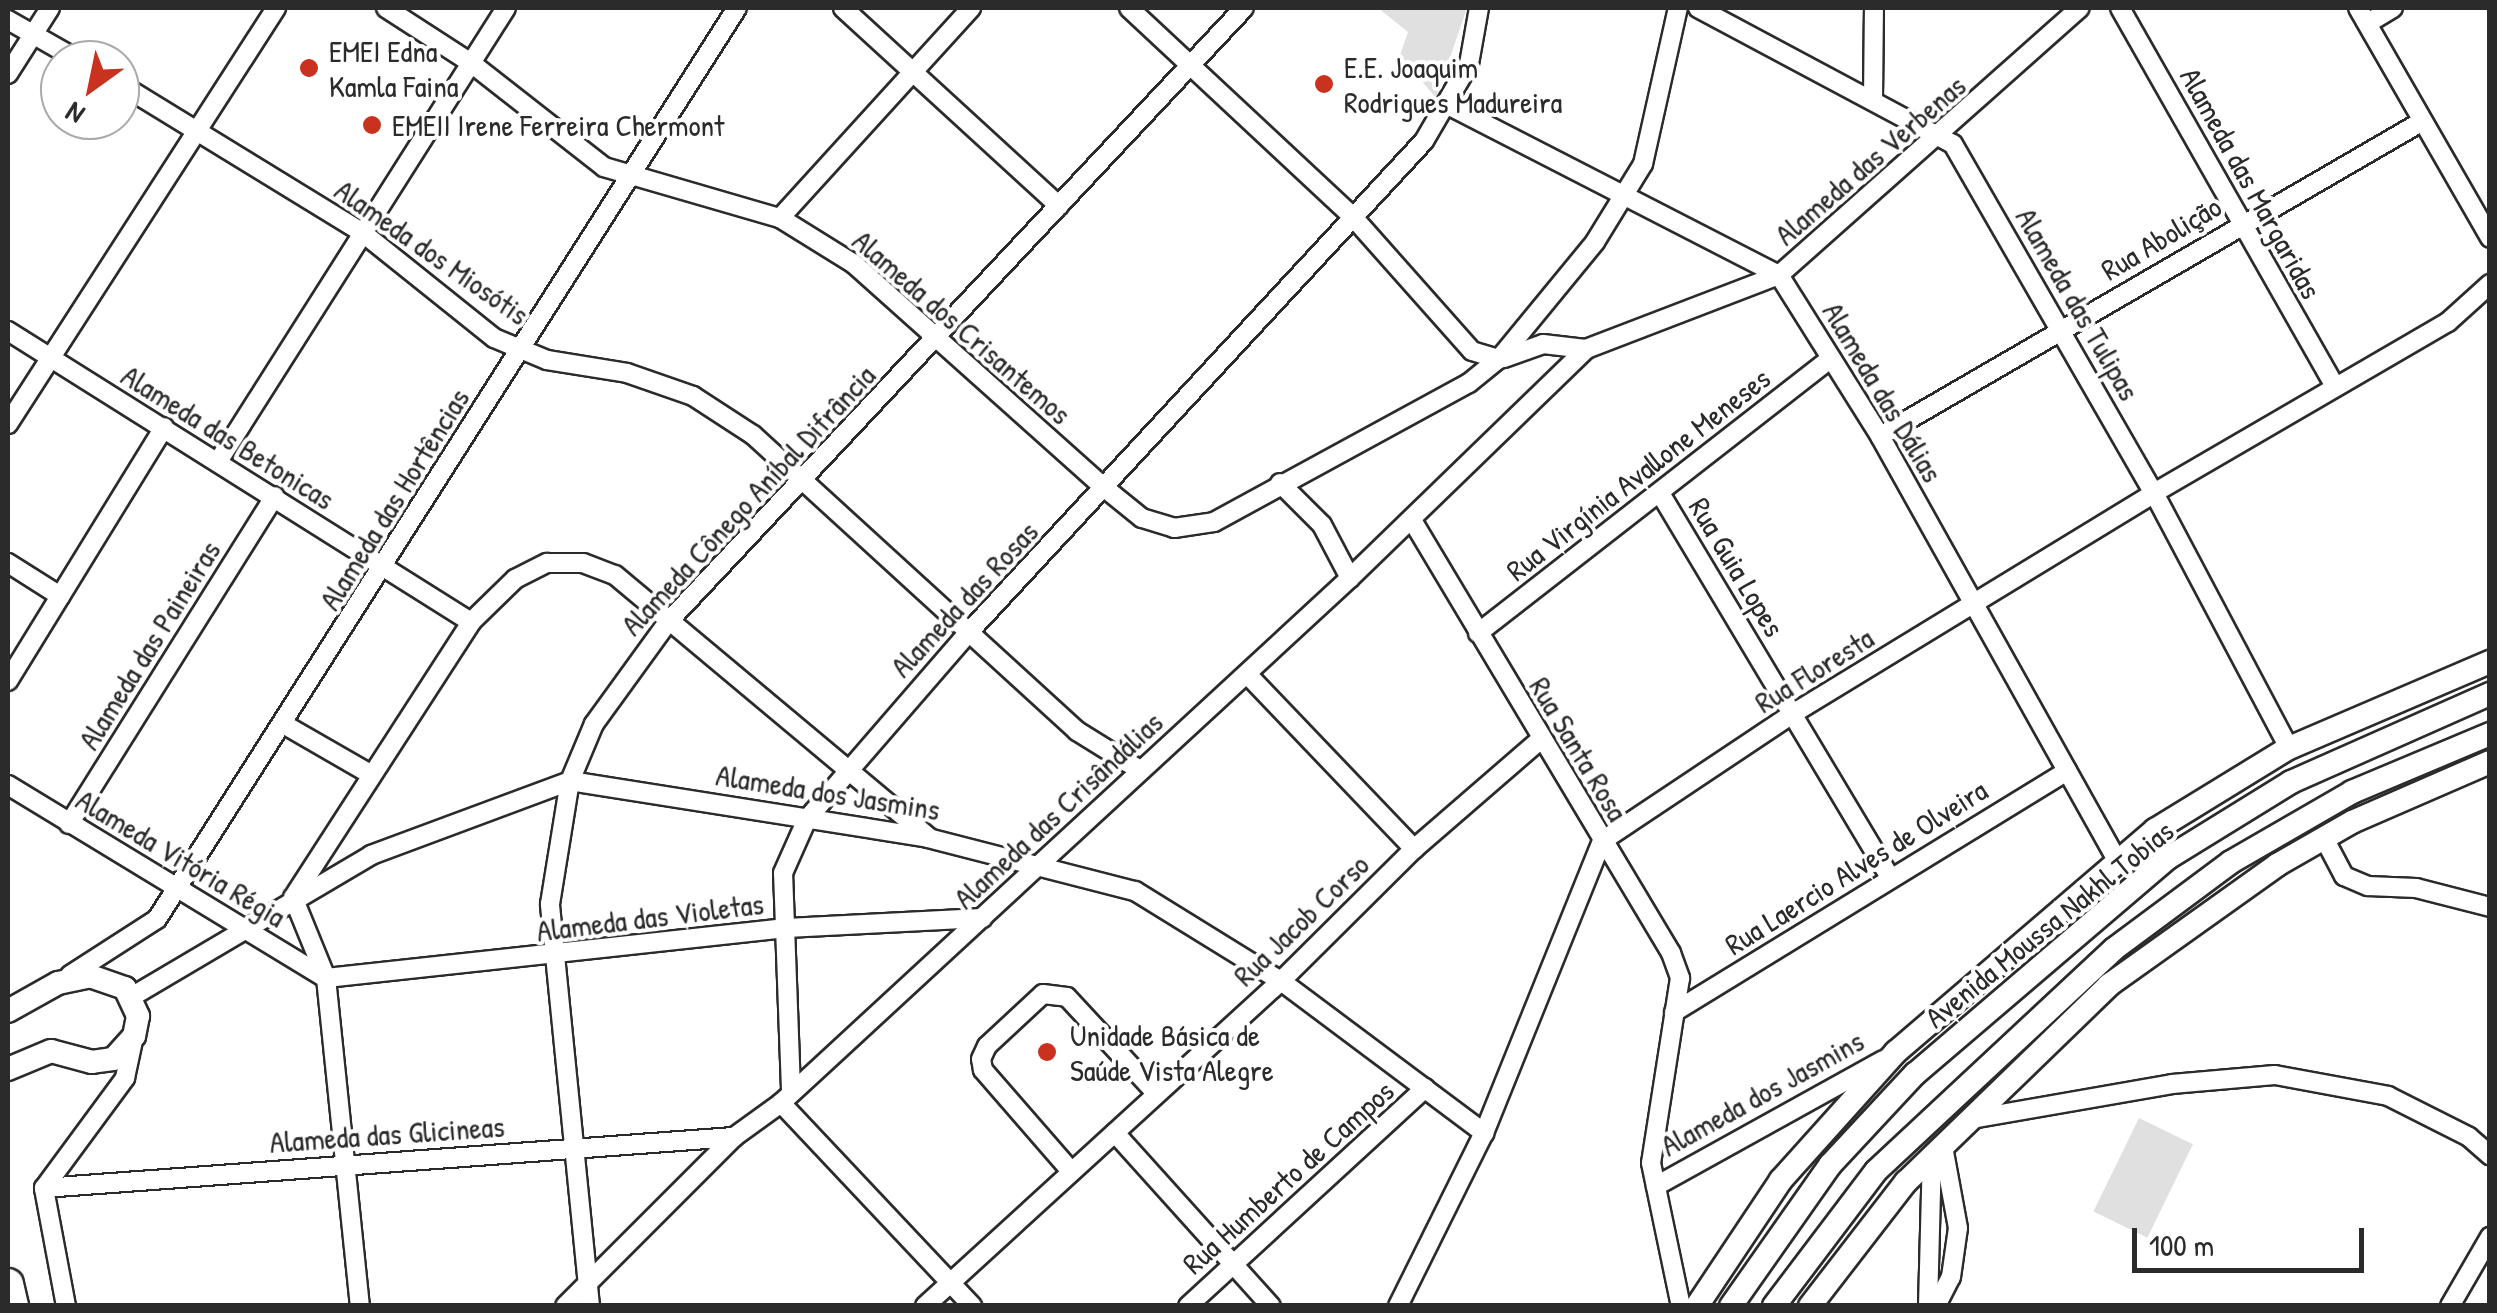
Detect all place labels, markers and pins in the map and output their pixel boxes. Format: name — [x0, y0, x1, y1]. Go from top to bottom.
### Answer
place label: EMEI Edna Kamla Faina — [329, 33, 459, 104]
place label: E.E. Joaquim Rodrigues Madureira — [1344, 49, 1562, 120]
marker: EMEI Edna Kamla Faina — [298, 57, 320, 79]
marker: E.E. Joaquim Rodrigues Madureira — [1313, 73, 1335, 95]
place label: EMEII Irene Ferreira Chermont — [392, 107, 724, 143]
marker: EMEII Irene Ferreira Chermont — [361, 114, 383, 136]
place label: Unidade Básica de Saúde Vista Alegre — [1070, 1017, 1274, 1088]
marker: Unidade Básica de Saúde Vista Alegre — [1034, 1039, 1060, 1065]

